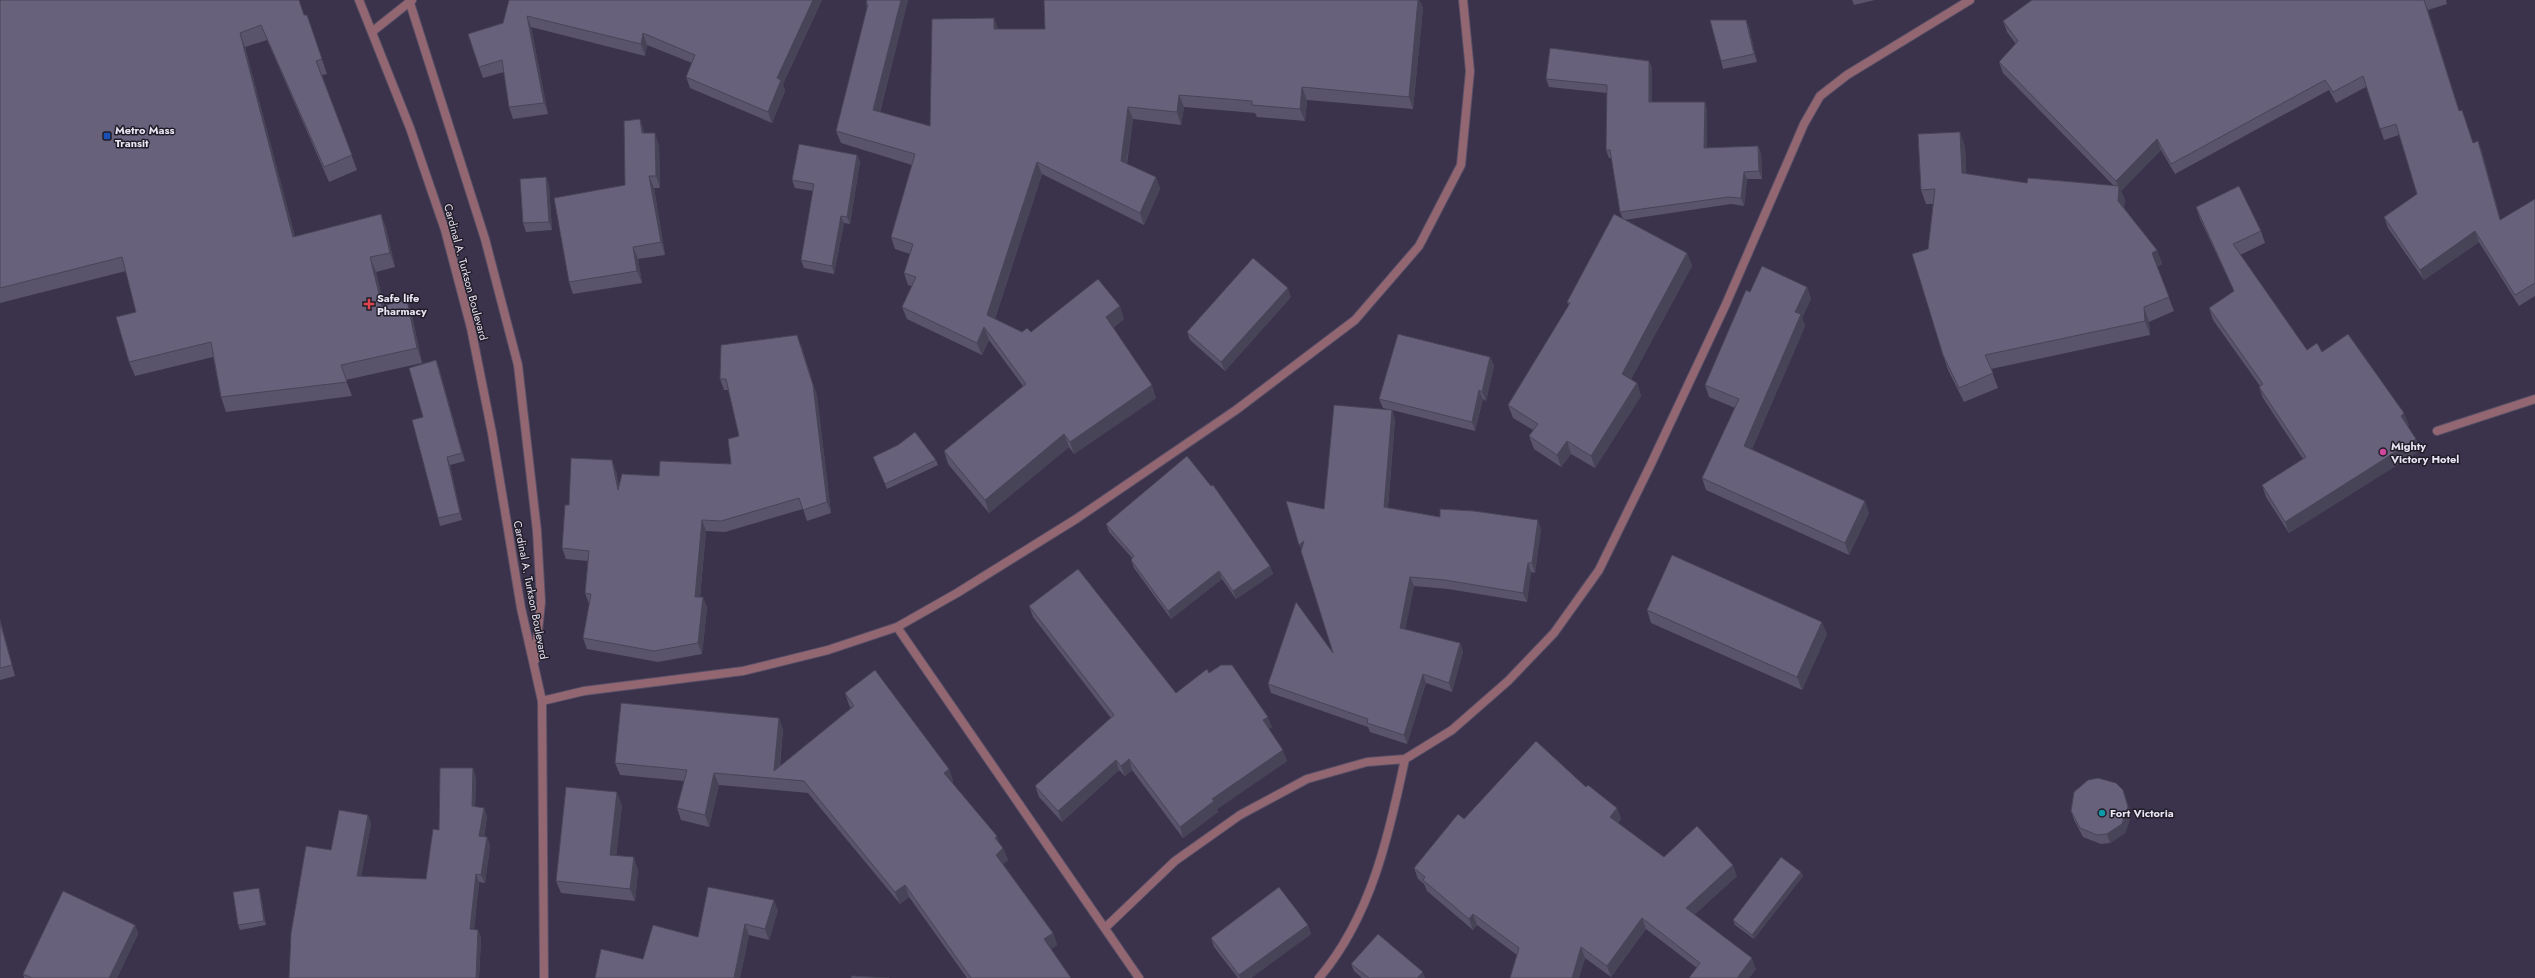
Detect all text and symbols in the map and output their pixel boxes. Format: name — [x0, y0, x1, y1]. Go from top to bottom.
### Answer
place label: Metro Mass Transit — [115, 122, 175, 151]
marker: Metro Mass Transit — [102, 131, 112, 141]
street label: Cardinal A. Turkson Boulevard — [440, 202, 492, 342]
place label: Safe life Pharmacy — [377, 290, 427, 319]
marker: Safe life Pharmacy — [364, 299, 374, 309]
place label: Mighty Victory Hotel — [2390, 438, 2459, 467]
marker: Mighty Victory Hotel — [2378, 447, 2388, 457]
street label: Cardinal A. Turkson Boulevard — [510, 519, 552, 661]
place label: Fort Victoria — [2110, 805, 2174, 821]
marker: Fort Victoria — [2097, 808, 2107, 818]

